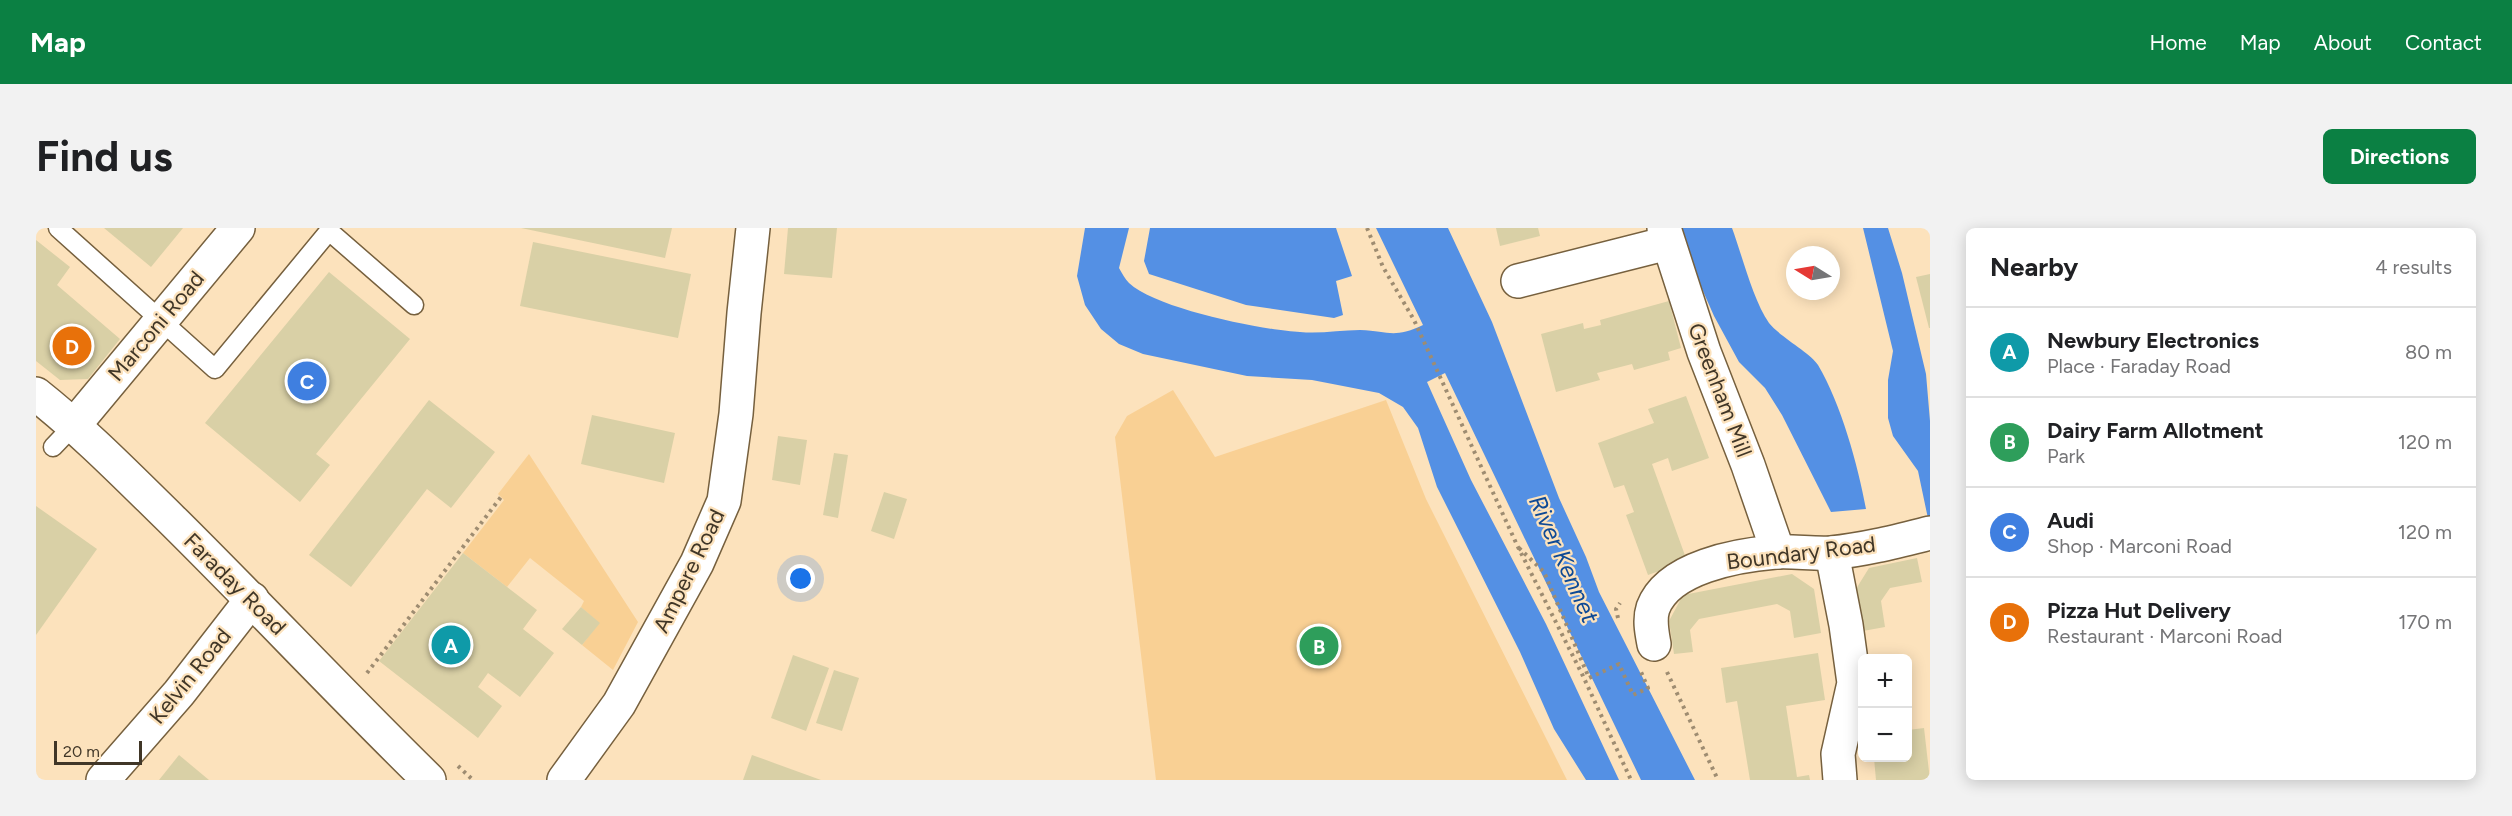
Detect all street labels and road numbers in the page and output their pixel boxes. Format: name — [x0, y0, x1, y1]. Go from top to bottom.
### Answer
street label: Marconi Road — [102, 265, 210, 387]
street label: Greenham Mill — [1682, 319, 1758, 461]
street label: Ampere Road — [647, 505, 731, 637]
street label: Faraday Road — [178, 527, 292, 641]
street label: Boundary Road — [1725, 530, 1877, 576]
street label: Kelvin Road — [143, 623, 237, 729]

